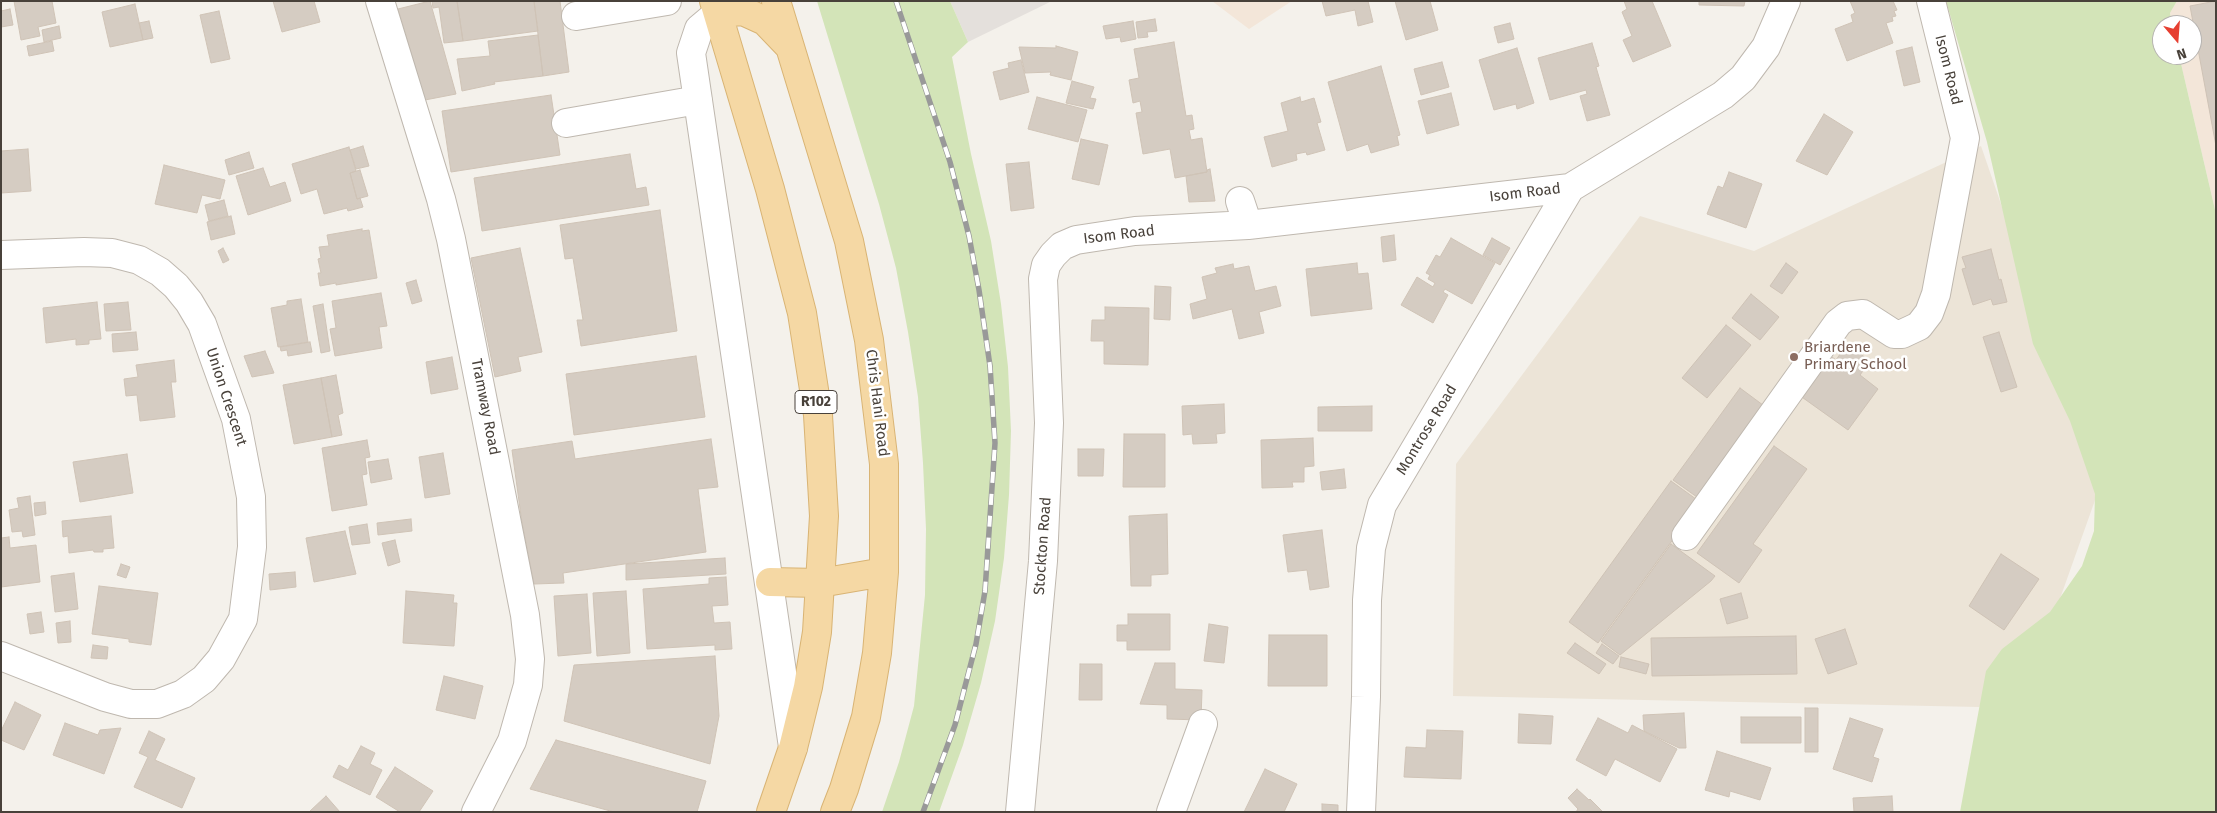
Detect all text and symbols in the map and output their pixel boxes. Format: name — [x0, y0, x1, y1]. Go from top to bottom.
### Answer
north arrow — [2152, 15, 2202, 65]
street label: Isom Road — [1931, 33, 1965, 107]
text: N — [2174, 44, 2189, 63]
street label: Isom Road — [1488, 180, 1562, 206]
street label: Isom Road — [1082, 222, 1156, 248]
place label: Briardene Primary School — [1804, 339, 1907, 374]
street label: Union Crescent — [202, 346, 250, 448]
street label: Chris Hani Road — [861, 348, 893, 458]
marker: Briardene Primary School — [1788, 351, 1800, 363]
street label: Tramway Road — [467, 357, 503, 457]
street label: Montrose Road — [1393, 381, 1461, 479]
road number: R102 — [795, 391, 837, 414]
street label: Stockton Road — [1031, 496, 1055, 596]

